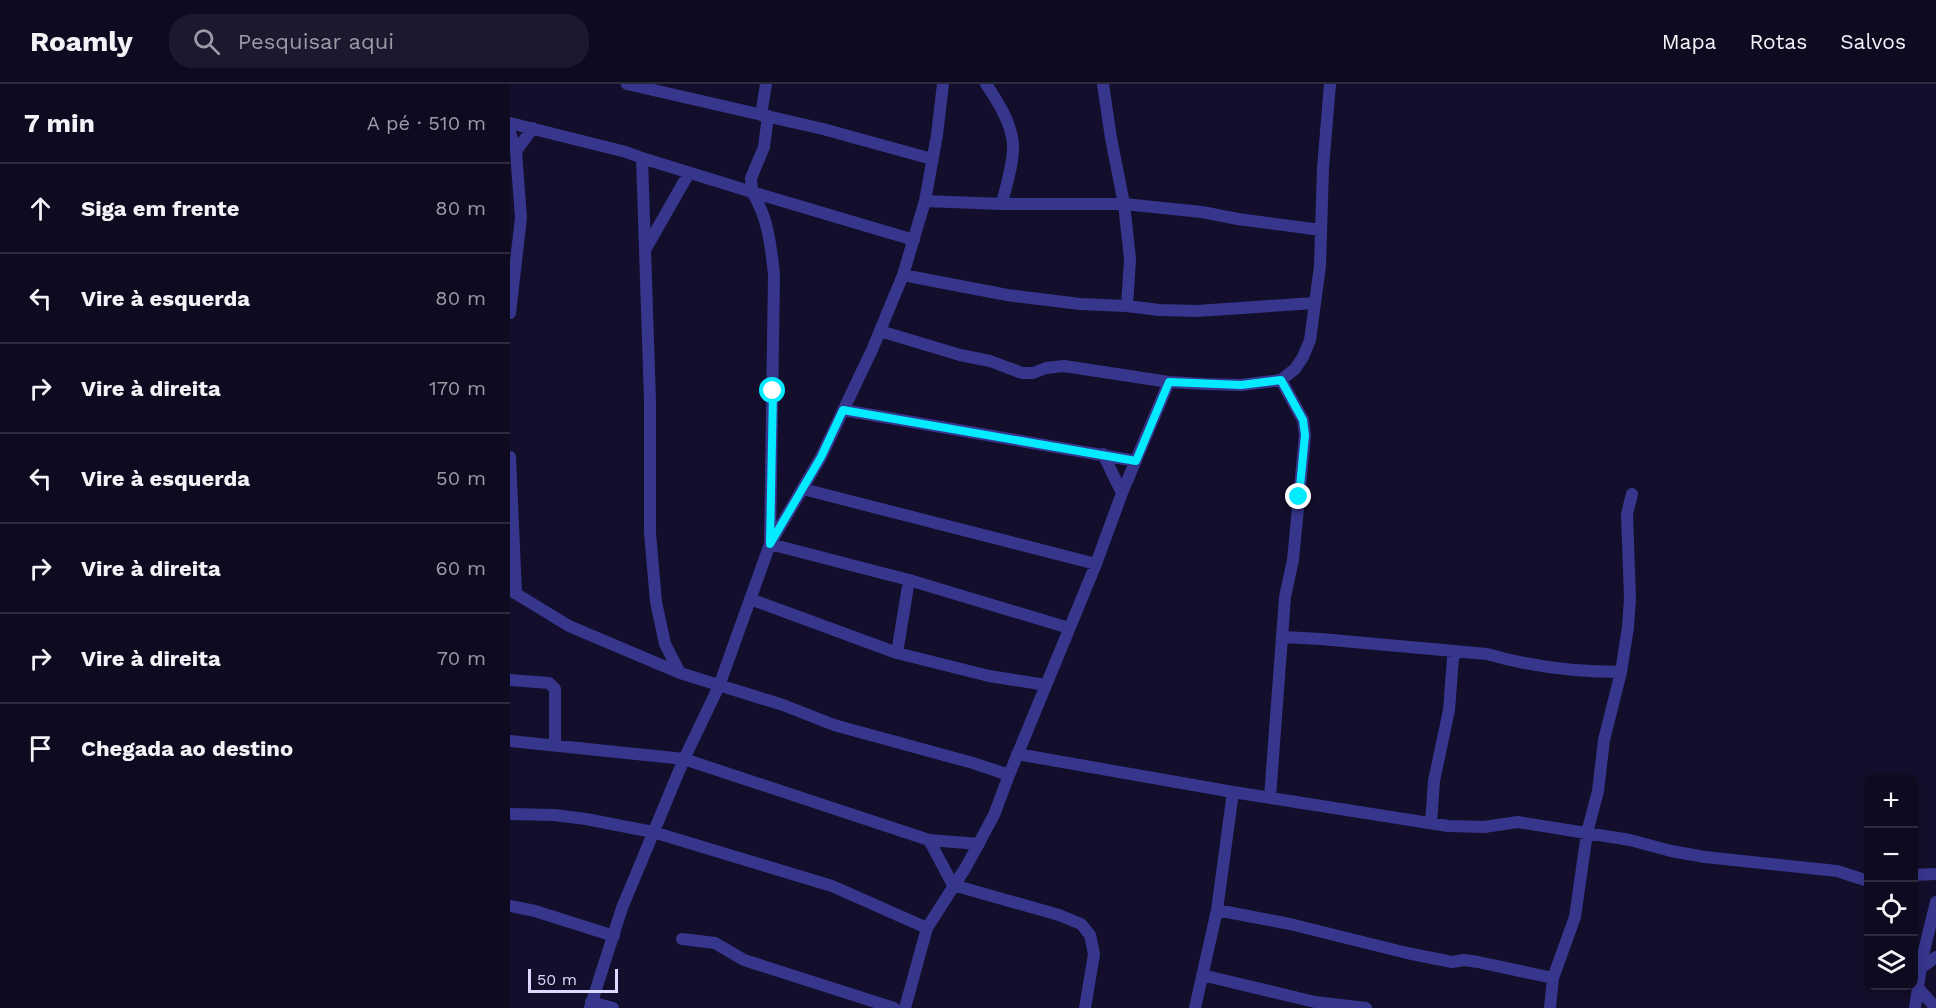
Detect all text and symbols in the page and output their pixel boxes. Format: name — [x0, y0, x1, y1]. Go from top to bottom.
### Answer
search box — [169, 14, 589, 68]
text: Roamly — [30, 25, 133, 58]
icon: search — [190, 25, 223, 58]
text: Pesquisar aqui — [238, 29, 394, 54]
text: Mapa — [1662, 29, 1716, 54]
text: Rotas — [1749, 29, 1807, 54]
text: Salvos — [1840, 29, 1906, 54]
text: 7 min — [24, 108, 95, 138]
text: A pé · 510 m — [367, 111, 486, 135]
icon: ahead — [24, 192, 57, 225]
text: Siga em frente — [81, 196, 239, 221]
text: 80 m — [435, 196, 486, 220]
icon: left — [24, 282, 57, 315]
text: Vire à esquerda — [81, 286, 250, 311]
text: 80 m — [435, 286, 486, 310]
icon: right — [24, 372, 57, 405]
text: Vire à direita — [81, 376, 221, 401]
text: 170 m — [429, 376, 486, 400]
route start — [759, 377, 785, 403]
icon: left — [24, 462, 57, 495]
text: Vire à esquerda — [81, 466, 250, 491]
text: 50 m — [436, 466, 486, 490]
route end — [1285, 483, 1311, 509]
icon: right — [24, 552, 57, 585]
text: Vire à direita — [81, 556, 221, 581]
text: 60 m — [436, 556, 486, 580]
icon: right — [24, 642, 57, 675]
text: Vire à direita — [81, 646, 221, 671]
text: 70 m — [437, 646, 486, 670]
icon: arrive — [24, 732, 57, 765]
text: Chegada ao destino — [81, 736, 293, 761]
map controls — [1864, 774, 1918, 990]
button: + — [1864, 774, 1918, 828]
button: − — [1864, 828, 1918, 882]
button: locate — [1864, 882, 1918, 936]
button: layers — [1864, 936, 1918, 990]
scale bar — [528, 966, 618, 994]
text: 50 m — [537, 970, 577, 989]

